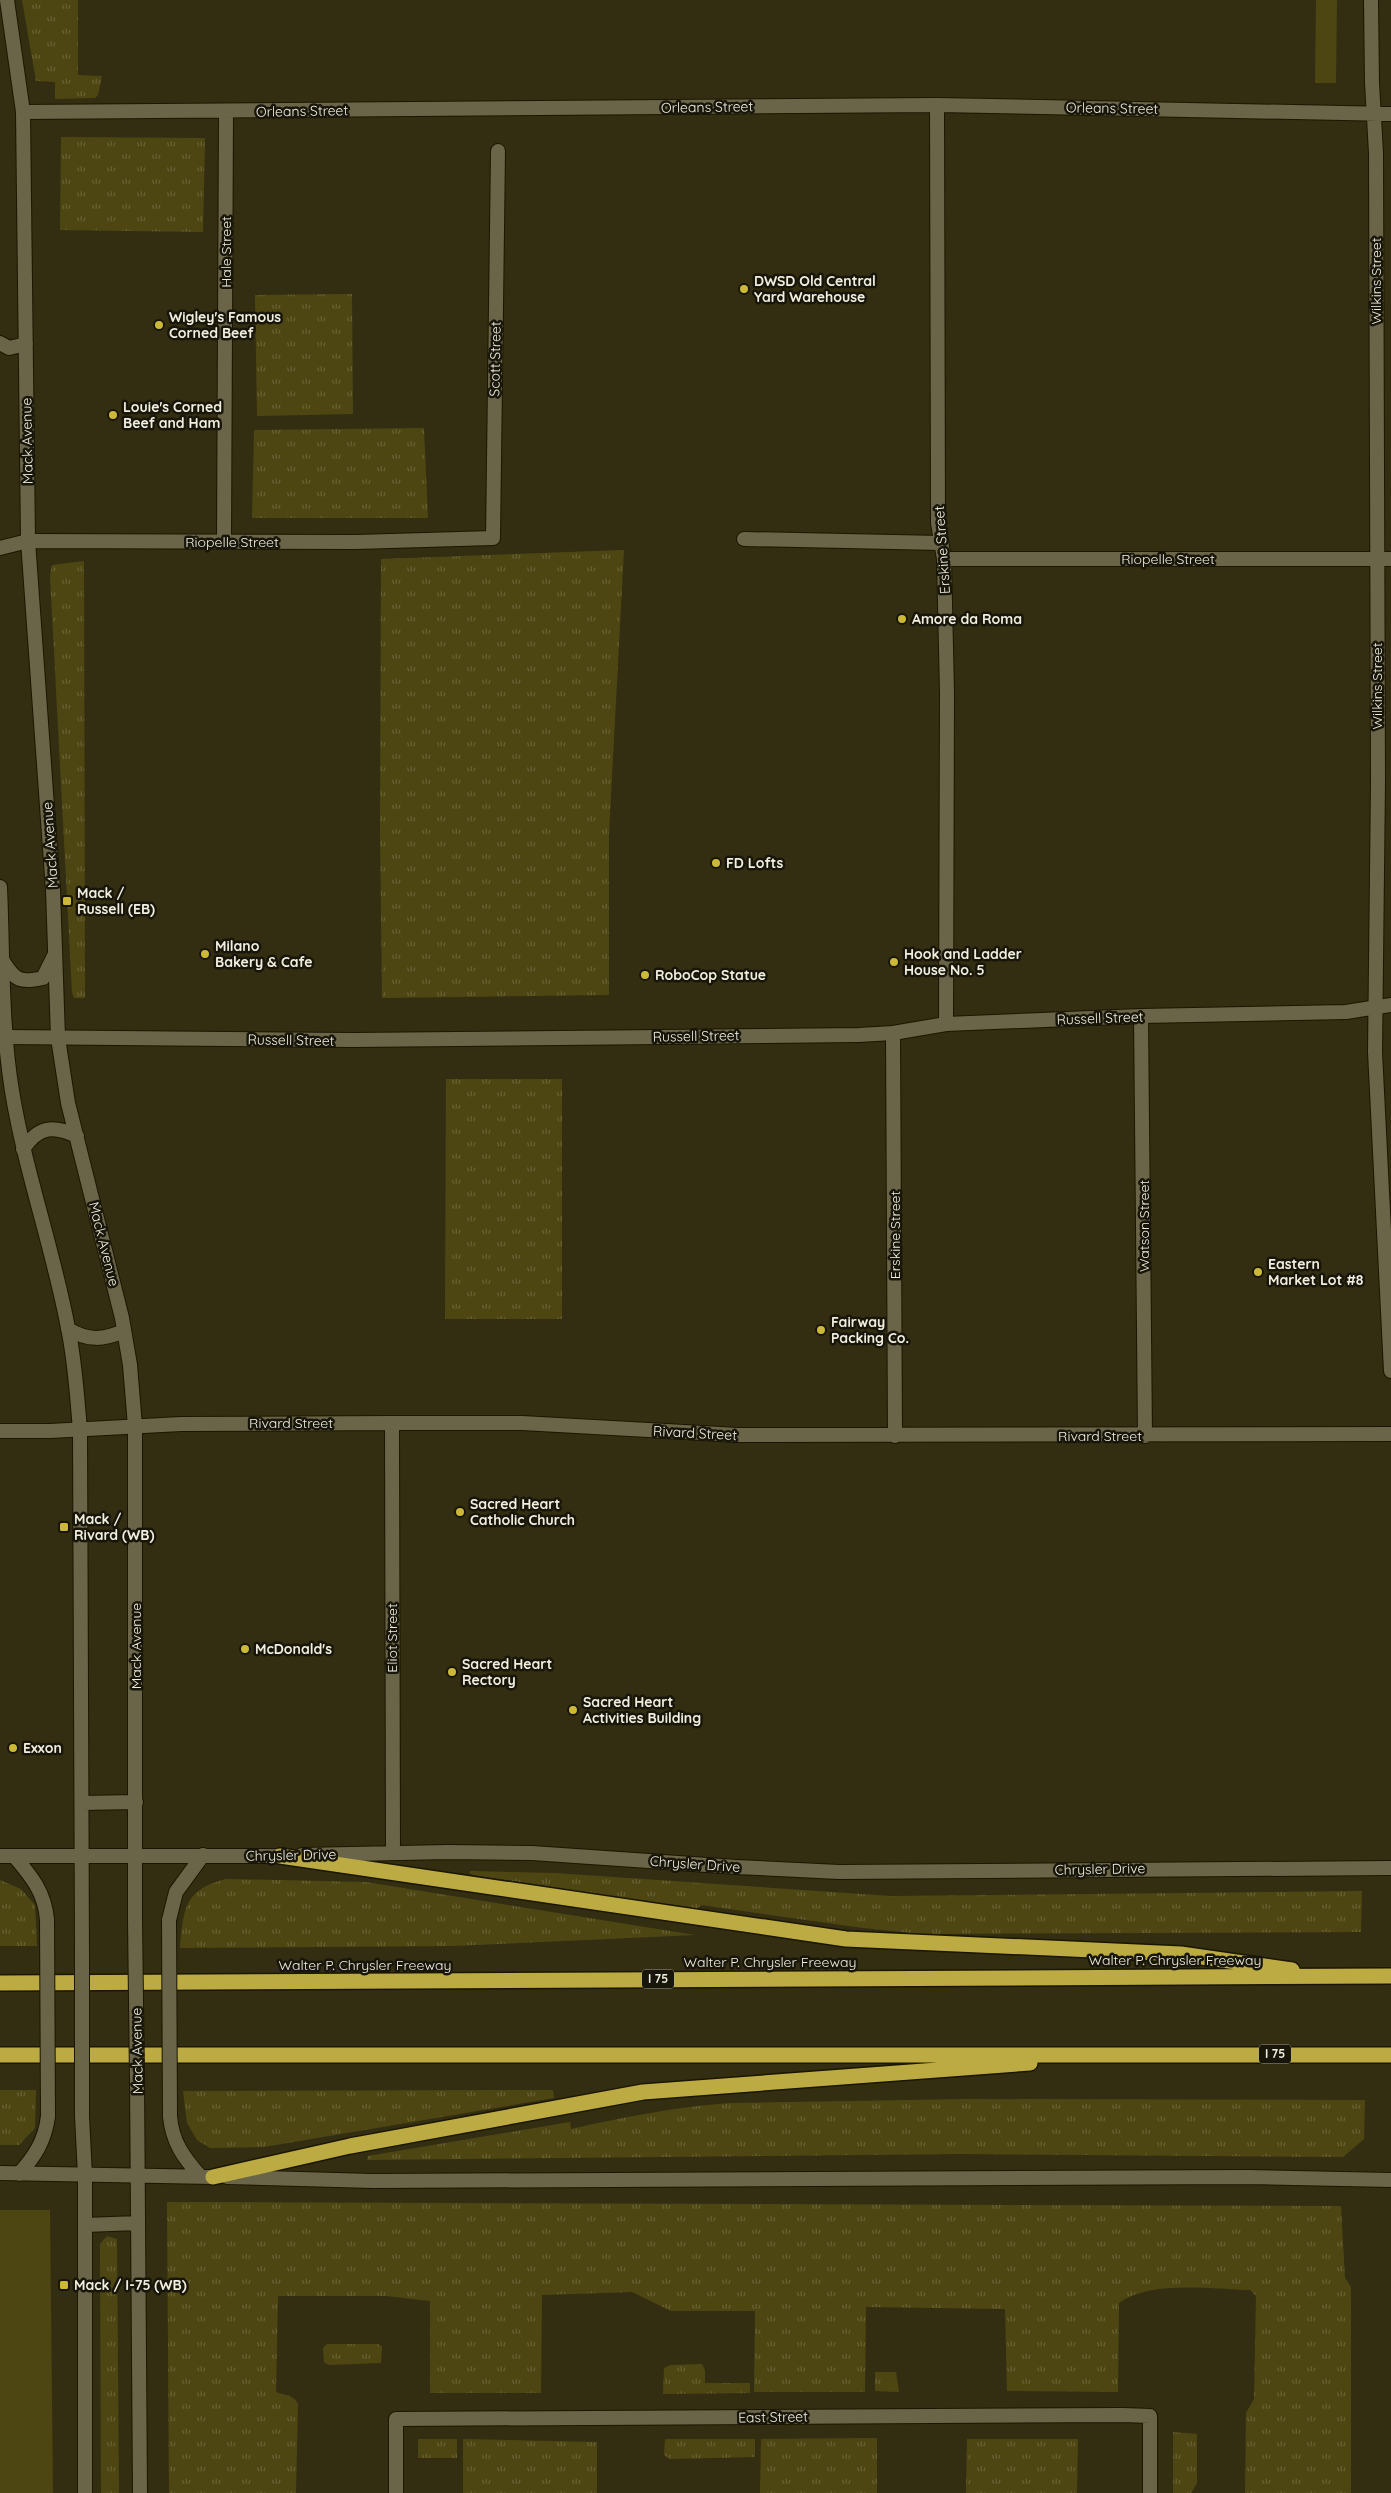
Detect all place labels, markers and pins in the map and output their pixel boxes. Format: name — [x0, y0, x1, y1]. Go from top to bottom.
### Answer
place label: DWSD Old Central Yard Warehouse — [754, 272, 876, 306]
marker: DWSD Old Central Yard Warehouse — [738, 283, 750, 295]
place label: Wigley's Famous Corned Beef — [169, 308, 281, 342]
marker: Wigley's Famous Corned Beef — [153, 319, 165, 331]
place label: Louie's Corned Beef and Ham — [123, 398, 222, 432]
marker: Louie's Corned Beef and Ham — [107, 409, 119, 421]
place label: Amore da Roma — [912, 610, 1022, 628]
marker: Amore da Roma — [896, 613, 908, 625]
place label: FD Lofts — [726, 854, 784, 872]
marker: FD Lofts — [710, 857, 722, 869]
place label: Mack / Russell (EB) — [77, 884, 155, 918]
marker: Mack / Russell (EB) — [61, 895, 73, 907]
place label: Milano Bakery & Cafe — [215, 937, 312, 971]
place label: Hook and Ladder House No. 5 — [904, 945, 1022, 979]
marker: Milano Bakery & Cafe — [199, 948, 211, 960]
marker: Hook and Ladder House No. 5 — [888, 956, 900, 968]
place label: RoboCop Statue — [655, 966, 766, 984]
marker: RoboCop Statue — [639, 969, 651, 981]
place label: Eastern Market Lot #8 — [1268, 1255, 1364, 1289]
marker: Eastern Market Lot #8 — [1252, 1266, 1264, 1278]
place label: Fairway Packing Co. — [831, 1313, 909, 1347]
marker: Fairway Packing Co. — [815, 1324, 827, 1336]
place label: Sacred Heart Catholic Church — [470, 1495, 575, 1529]
marker: Sacred Heart Catholic Church — [454, 1506, 466, 1518]
place label: Mack / Rivard (WB) — [74, 1510, 154, 1544]
marker: Mack / Rivard (WB) — [58, 1521, 70, 1533]
place label: McDonald's — [255, 1640, 332, 1658]
marker: McDonald's — [239, 1643, 251, 1655]
place label: Sacred Heart Rectory — [462, 1655, 552, 1689]
marker: Sacred Heart Rectory — [446, 1666, 458, 1678]
place label: Sacred Heart Activities Building — [583, 1693, 701, 1727]
marker: Sacred Heart Activities Building — [567, 1704, 579, 1716]
place label: Exxon — [23, 1739, 62, 1757]
marker: Exxon — [7, 1742, 19, 1754]
place label: Mack / I-75 (WB) — [74, 2276, 187, 2294]
marker: Mack / I-75 (WB) — [58, 2279, 70, 2291]

